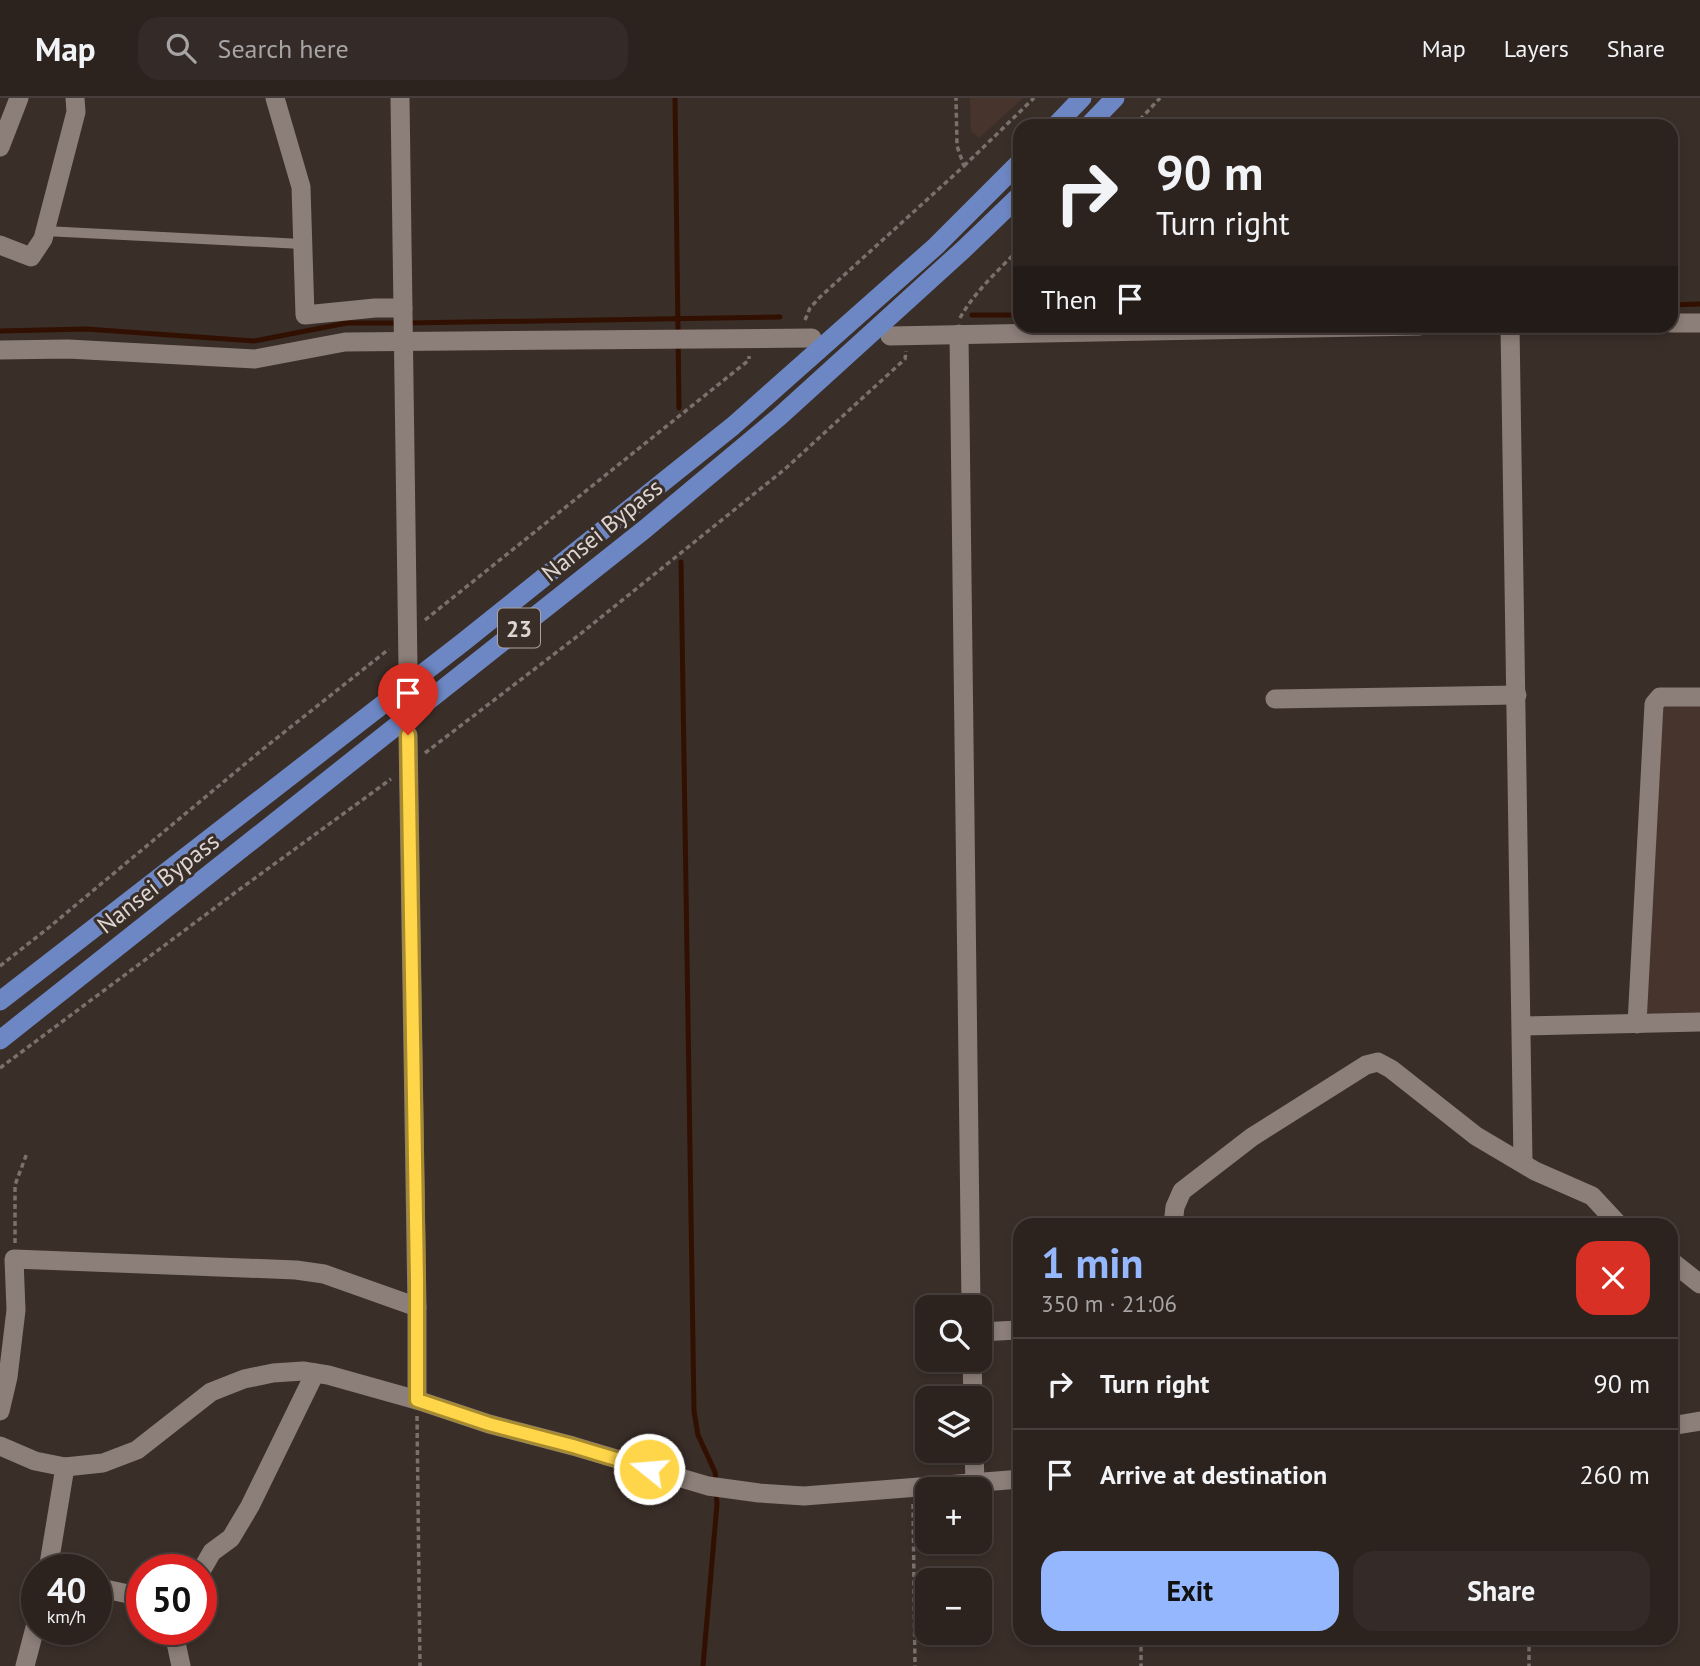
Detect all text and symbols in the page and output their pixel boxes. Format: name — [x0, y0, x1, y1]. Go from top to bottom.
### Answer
search box — [138, 17, 628, 80]
text: Map — [35, 27, 96, 70]
icon: search — [162, 29, 200, 67]
text: Search here — [218, 32, 349, 65]
text: Map — [1422, 33, 1466, 64]
text: Layers — [1504, 33, 1569, 64]
text: Share — [1607, 33, 1665, 64]
text: 90 m — [1156, 140, 1263, 204]
icon: right — [1041, 147, 1132, 238]
text: Turn right — [1156, 202, 1290, 244]
icon: arrive — [1111, 280, 1149, 318]
text: Then — [1041, 283, 1097, 316]
street label: Nansei Bypass — [535, 472, 669, 588]
road number: 23 — [498, 608, 540, 648]
pin — [378, 663, 438, 735]
icon: arrive — [389, 674, 427, 712]
street label: Nansei Bypass — [91, 826, 225, 940]
text: 1 min — [1041, 1235, 1143, 1290]
button: close — [1576, 1241, 1650, 1315]
text: 350 m · 21:06 — [1041, 1289, 1177, 1318]
map controls — [915, 1295, 992, 1645]
button: search — [915, 1295, 992, 1372]
icon: right — [1041, 1365, 1079, 1403]
text: Turn right — [1100, 1367, 1209, 1400]
text: 90 m — [1594, 1367, 1650, 1400]
button: layers — [915, 1386, 992, 1463]
position arrow — [612, 1432, 686, 1506]
icon: arrive — [1041, 1456, 1079, 1494]
text: Arrive at destination — [1100, 1458, 1327, 1491]
text: 260 m — [1579, 1458, 1650, 1491]
button: + — [915, 1477, 992, 1554]
button: Exit — [1041, 1551, 1339, 1631]
button: Share — [1353, 1551, 1650, 1631]
speed limit sign: 50 — [126, 1554, 217, 1645]
text: 40 — [47, 1567, 86, 1613]
button: − — [915, 1568, 992, 1645]
text: km/h — [47, 1605, 86, 1628]

